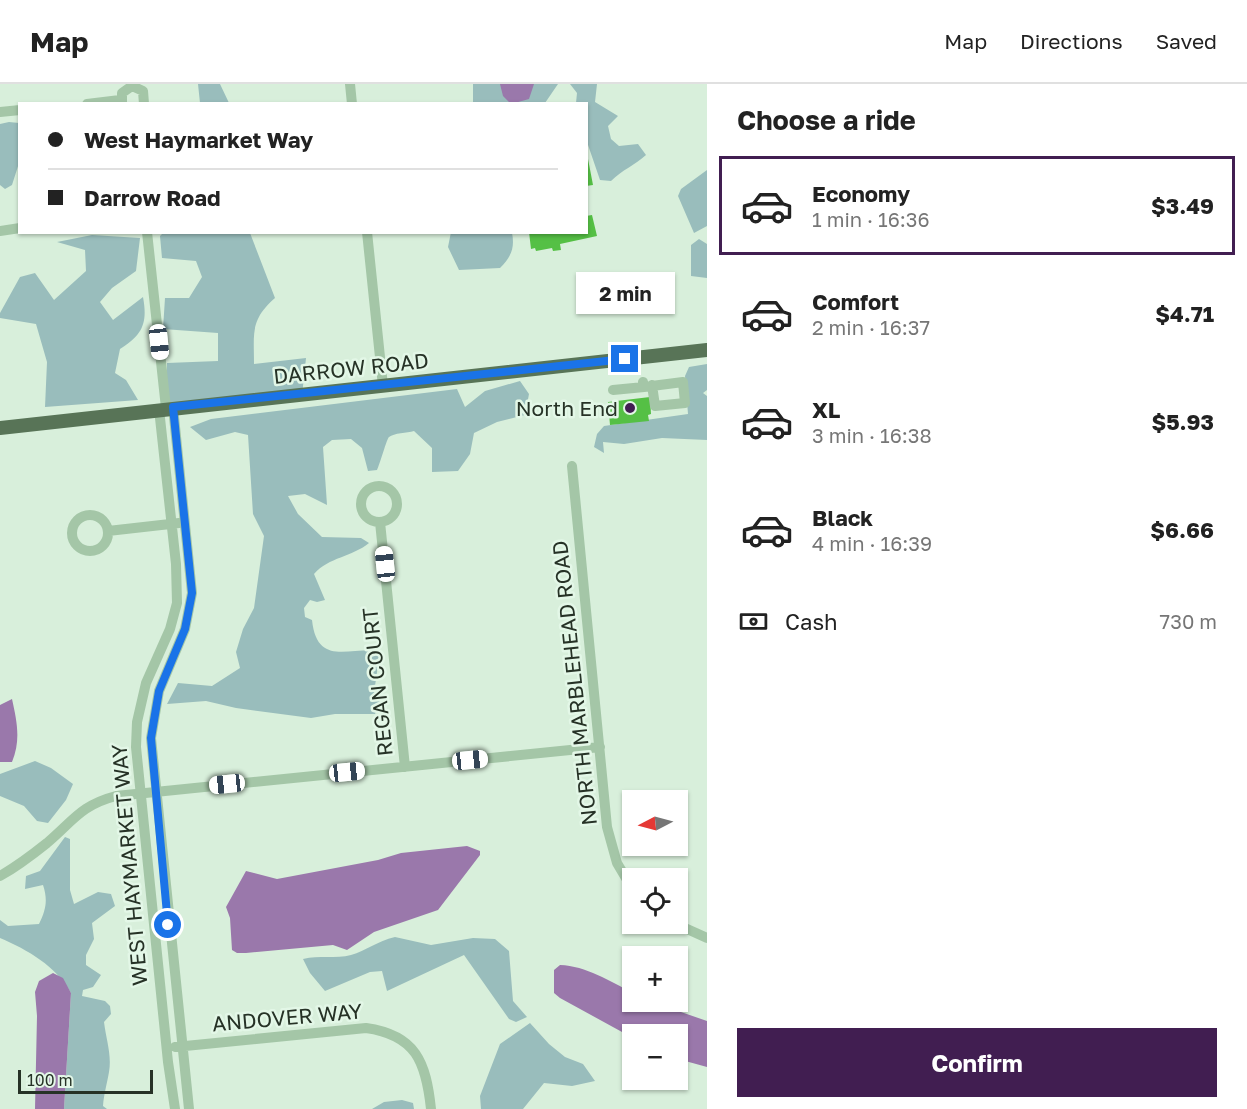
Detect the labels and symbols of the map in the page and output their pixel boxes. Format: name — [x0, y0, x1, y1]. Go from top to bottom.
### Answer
callout: 2 min — [576, 272, 674, 314]
car — [148, 323, 170, 361]
route end — [611, 345, 638, 372]
street label: DARROW ROAD — [272, 347, 430, 389]
place label: North End — [516, 395, 618, 421]
marker: North End — [623, 401, 637, 415]
street label: NORTH MARBLEHEAD ROAD — [546, 539, 602, 827]
car — [374, 545, 396, 583]
street label: REGAN COURT — [356, 607, 398, 757]
street label: WEST HAYMARKET WAY — [105, 743, 153, 987]
car — [451, 749, 489, 771]
car — [328, 761, 366, 783]
car — [208, 773, 246, 795]
north arrow — [622, 790, 688, 856]
route start — [154, 911, 181, 938]
street label: ANDOVER WAY — [211, 997, 364, 1037]
scale bar — [18, 1067, 153, 1094]

